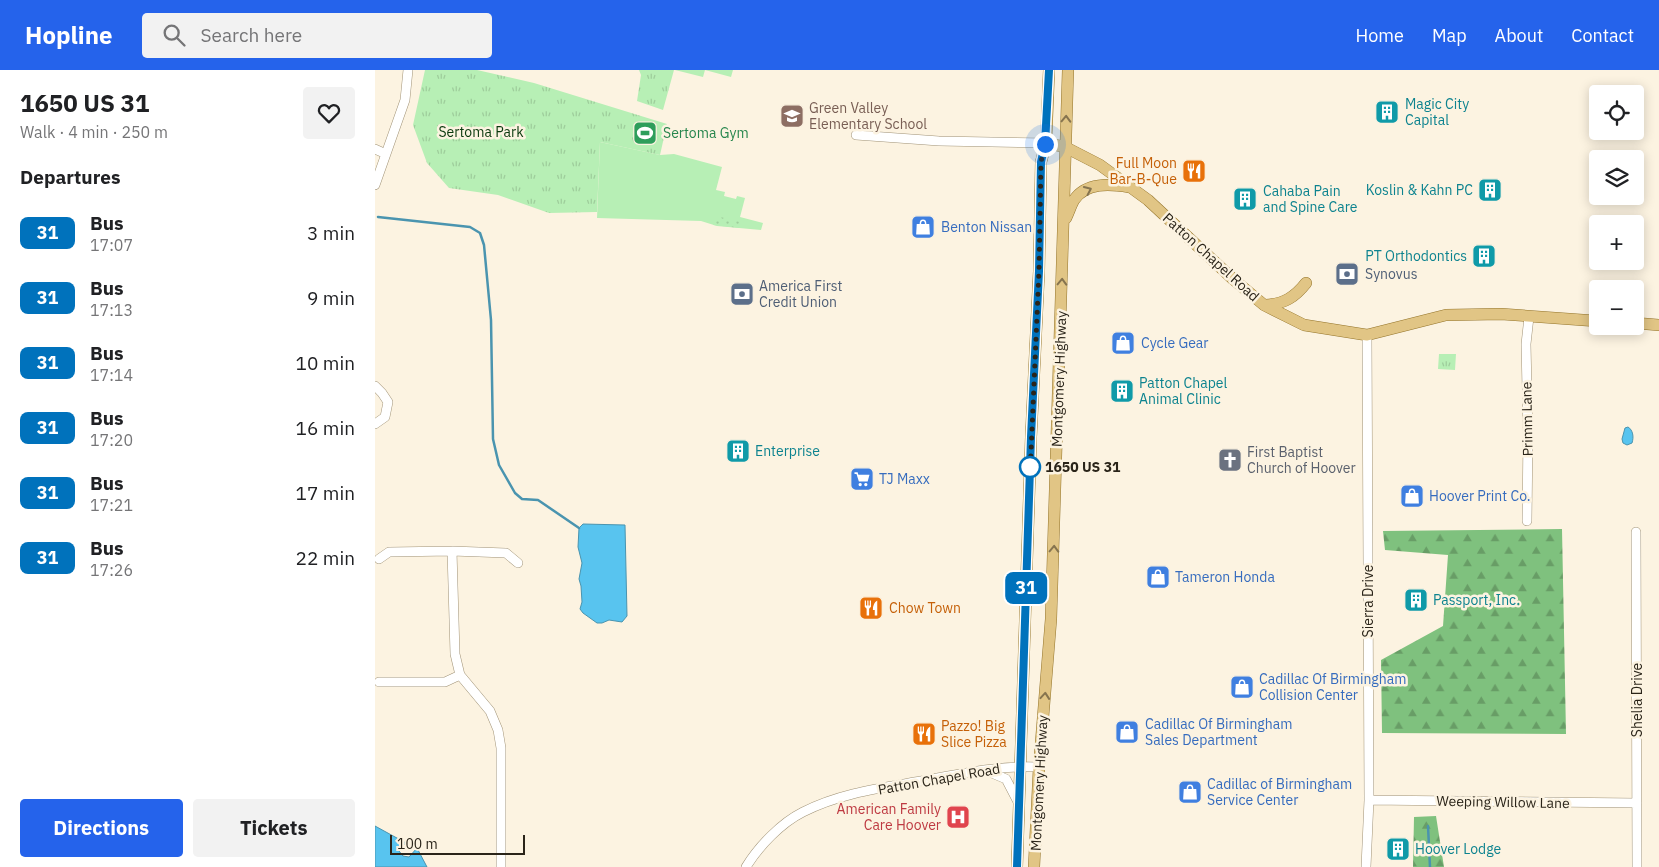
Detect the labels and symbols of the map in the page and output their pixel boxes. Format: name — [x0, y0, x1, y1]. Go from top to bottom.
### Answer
place label: Magic City Capital — [1405, 95, 1469, 129]
place label: Green Valley Elementary School — [809, 99, 927, 133]
building icon: Magic City Capital — [1374, 99, 1400, 125]
school or university icon: Green Valley Elementary School — [779, 103, 805, 129]
one-way arrow — [1061, 115, 1072, 123]
sports icon: Sertoma Gym — [632, 120, 658, 146]
park label: Sertoma Park — [438, 123, 524, 141]
place label: Sertoma Gym — [663, 124, 749, 142]
your location — [1033, 132, 1058, 157]
place label: Full Moon Bar-B-Que — [1109, 154, 1177, 188]
restaurant icon: Full Moon Bar-B-Que — [1181, 158, 1207, 184]
building icon: Koslin & Kahn PC — [1477, 177, 1503, 203]
place label: Koslin & Kahn PC — [1366, 181, 1473, 199]
place label: Cahaba Pain and Spine Care — [1263, 182, 1358, 216]
one-way arrow — [1083, 186, 1092, 196]
building icon: Cahaba Pain and Spine Care — [1232, 186, 1258, 212]
street label: Patton Chapel Road — [1159, 209, 1263, 305]
shop icon: Benton Nissan — [910, 214, 936, 240]
place label: Benton Nissan — [941, 218, 1032, 236]
building icon: PT Orthodontics — [1471, 243, 1497, 269]
place label: PT Orthodontics — [1365, 247, 1467, 265]
bank icon: Synovus — [1334, 261, 1360, 287]
place label: Synovus — [1365, 265, 1418, 283]
place label: America First Credit Union — [759, 277, 843, 311]
one-way arrow — [1057, 277, 1067, 285]
bank icon: America First Credit Union — [729, 281, 755, 307]
street label: Montgomery Highway — [1048, 311, 1070, 447]
shop icon: Cycle Gear — [1110, 330, 1136, 356]
place label: Cycle Gear — [1141, 334, 1208, 352]
place label: Patton Chapel Animal Clinic — [1139, 374, 1227, 408]
building icon: Patton Chapel Animal Clinic — [1109, 378, 1135, 404]
street label: Primm Lane — [1517, 381, 1537, 457]
building icon: Enterprise — [725, 438, 751, 464]
place label: Enterprise — [755, 442, 820, 460]
place label: First Baptist Church of Hoover — [1247, 443, 1356, 477]
church icon: First Baptist Church of Hoover — [1217, 447, 1243, 473]
marker: 1650 US 31 — [1019, 456, 1041, 478]
place label: 1650 US 31 — [1045, 458, 1121, 476]
supermarket icon: TJ Maxx — [849, 466, 875, 492]
place label: TJ Maxx — [879, 470, 930, 488]
shop icon: Hoover Print Co. — [1399, 483, 1425, 509]
place label: Hoover Print Co. — [1429, 487, 1531, 505]
one-way arrow — [1049, 545, 1059, 552]
shop icon: Tameron Honda — [1145, 564, 1171, 590]
street label: Sierra Drive — [1359, 564, 1377, 637]
place label: Tameron Honda — [1175, 568, 1275, 586]
line badge: 31 — [1003, 572, 1049, 604]
building icon: Passport, Inc. — [1403, 587, 1429, 613]
place label: Passport, Inc. — [1433, 591, 1520, 609]
restaurant icon: Chow Town — [858, 595, 884, 621]
place label: Chow Town — [889, 599, 961, 617]
street label: Shelia Drive — [1628, 663, 1646, 737]
place label: Cadillac Of Birmingham Collision Center — [1259, 670, 1406, 704]
shop icon: Cadillac Of Birmingham Collision Center — [1229, 674, 1255, 700]
one-way arrow — [1039, 692, 1050, 700]
street label: Montgomery Highway — [1026, 714, 1052, 852]
place label: Cadillac Of Birmingham Sales Department — [1145, 715, 1292, 749]
place label: Pazzo! Big Slice Pizza — [941, 717, 1007, 751]
shop icon: Cadillac Of Birmingham Sales Department — [1114, 719, 1140, 745]
restaurant icon: Pazzo! Big Slice Pizza — [911, 721, 937, 747]
street label: Patton Chapel Road — [876, 759, 1002, 799]
place label: Cadillac of Birmingham Service Center — [1207, 775, 1352, 809]
shop icon: Cadillac of Birmingham Service Center — [1177, 779, 1203, 805]
street label: Weeping Willow Lane — [1436, 792, 1570, 812]
place label: American Family Care Hoover — [837, 800, 941, 834]
hospital icon: American Family Care Hoover — [945, 804, 971, 830]
scale bar — [390, 832, 525, 855]
building icon: Hoover Lodge — [1385, 836, 1411, 862]
place label: Hoover Lodge — [1415, 840, 1502, 858]

